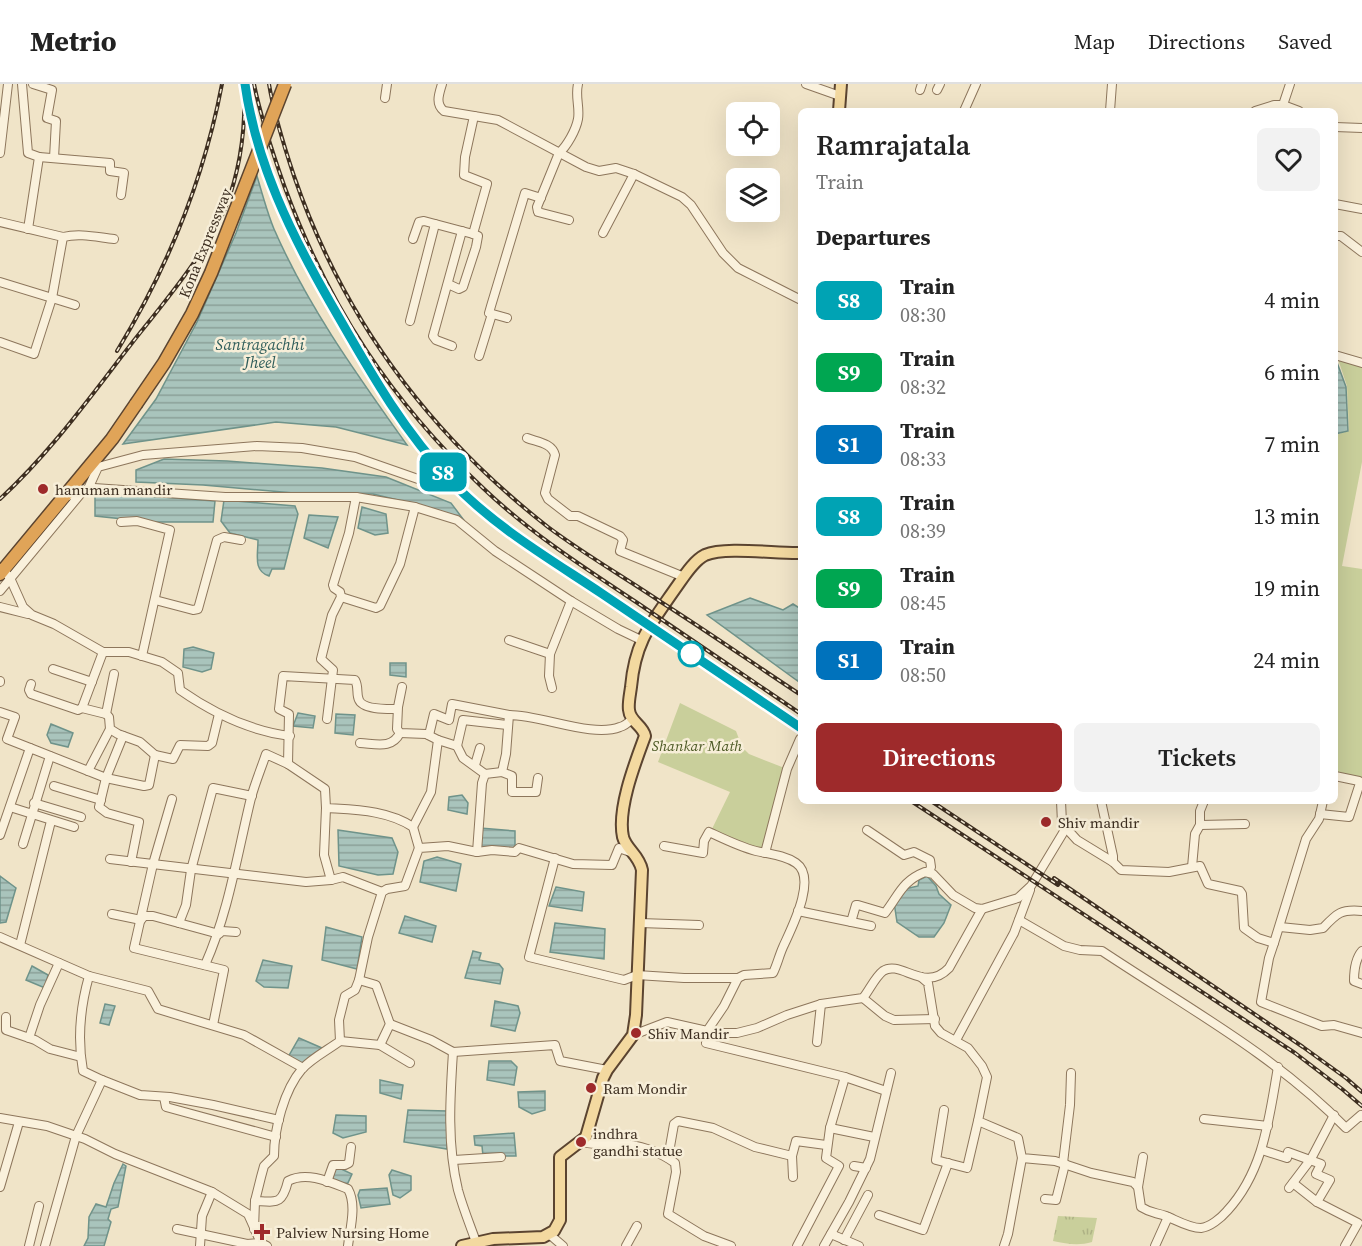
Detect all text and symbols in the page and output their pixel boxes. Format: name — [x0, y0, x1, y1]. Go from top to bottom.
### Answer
text: Metrio — [30, 22, 117, 60]
text: Map — [1074, 27, 1115, 56]
text: Directions — [1148, 27, 1245, 56]
text: Saved — [1278, 27, 1332, 56]
map controls — [726, 102, 780, 222]
button: locate — [726, 102, 780, 156]
text: Ramrajatala — [816, 126, 970, 164]
button: heart — [1257, 128, 1320, 191]
button: layers — [726, 168, 780, 222]
text: Train — [816, 168, 864, 196]
street label: Kona Expressway — [173, 185, 237, 301]
text: Departures — [816, 222, 930, 252]
text: Train — [900, 271, 955, 301]
text: 4 min — [1264, 285, 1320, 315]
text: S8 — [838, 286, 860, 315]
text: 08:30 — [900, 301, 946, 329]
water label: Santragachhi Jheel — [216, 333, 304, 373]
text: Train — [900, 343, 955, 373]
text: 6 min — [1264, 357, 1320, 387]
text: S9 — [838, 358, 860, 387]
text: 08:32 — [900, 373, 946, 401]
text: Train — [900, 415, 955, 445]
text: 7 min — [1264, 429, 1320, 459]
text: S1 — [838, 430, 860, 459]
text: 08:33 — [900, 445, 946, 473]
line badge: S8 — [416, 452, 470, 492]
text: S8 — [432, 458, 454, 487]
place label: hanuman mandir — [55, 479, 173, 500]
marker: hanuman mandir — [36, 482, 50, 496]
text: Train — [900, 487, 955, 517]
text: 13 min — [1253, 501, 1320, 531]
text: S8 — [838, 502, 860, 531]
text: 08:39 — [900, 517, 946, 545]
text: Train — [900, 559, 955, 589]
text: 19 min — [1253, 573, 1320, 603]
text: S9 — [838, 574, 860, 603]
text: 08:45 — [900, 589, 946, 617]
text: Train — [900, 631, 955, 661]
unlabelled marker — [678, 641, 704, 667]
text: 24 min — [1253, 645, 1320, 675]
text: S1 — [838, 646, 860, 675]
text: 08:50 — [900, 661, 946, 689]
button: Directions — [816, 723, 1062, 792]
button: Tickets — [1074, 723, 1320, 792]
park label: Shankar Math — [652, 735, 742, 756]
place label: Shiv mandir — [1058, 812, 1140, 833]
marker: Shiv mandir — [1039, 815, 1053, 829]
place label: Shiv Mandir — [648, 1023, 730, 1044]
marker: Shiv Mandir — [629, 1026, 643, 1040]
place label: Ram Mondir — [603, 1078, 688, 1099]
marker: Ram Mondir — [584, 1081, 598, 1095]
place label: indhra gandhi statue — [593, 1123, 683, 1161]
marker: indhra gandhi statue — [574, 1135, 588, 1149]
place label: Palview Nursing Home — [276, 1222, 430, 1243]
marker: Palview Nursing Home — [253, 1223, 271, 1241]

